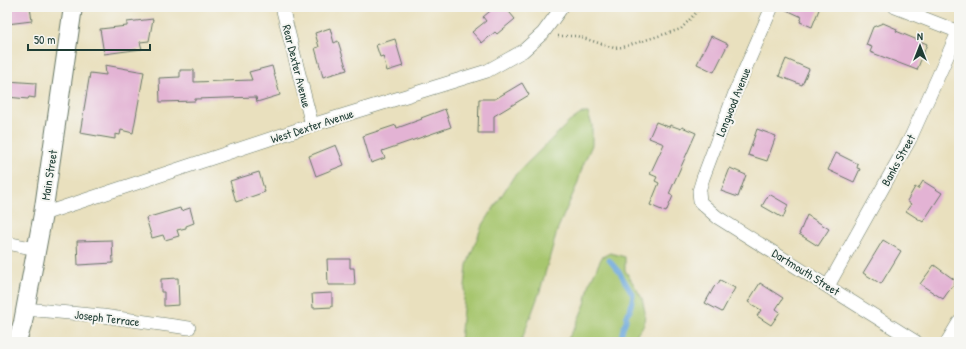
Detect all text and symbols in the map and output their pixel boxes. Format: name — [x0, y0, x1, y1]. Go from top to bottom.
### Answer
street label: Rear Dexter Avenue — [278, 23, 316, 109]
scale bar — [28, 26, 150, 52]
north arrow — [900, 26, 940, 66]
text: N — [917, 29, 923, 43]
text: 50 m — [34, 31, 55, 48]
street label: Longwood Avenue — [711, 65, 755, 139]
street label: West Dexter Avenue — [268, 105, 356, 147]
street label: Banks Street — [877, 130, 920, 189]
street label: Main Street — [37, 148, 61, 201]
street label: Dartmouth Street — [769, 244, 844, 300]
street label: Joseph Terrace — [74, 306, 141, 330]

